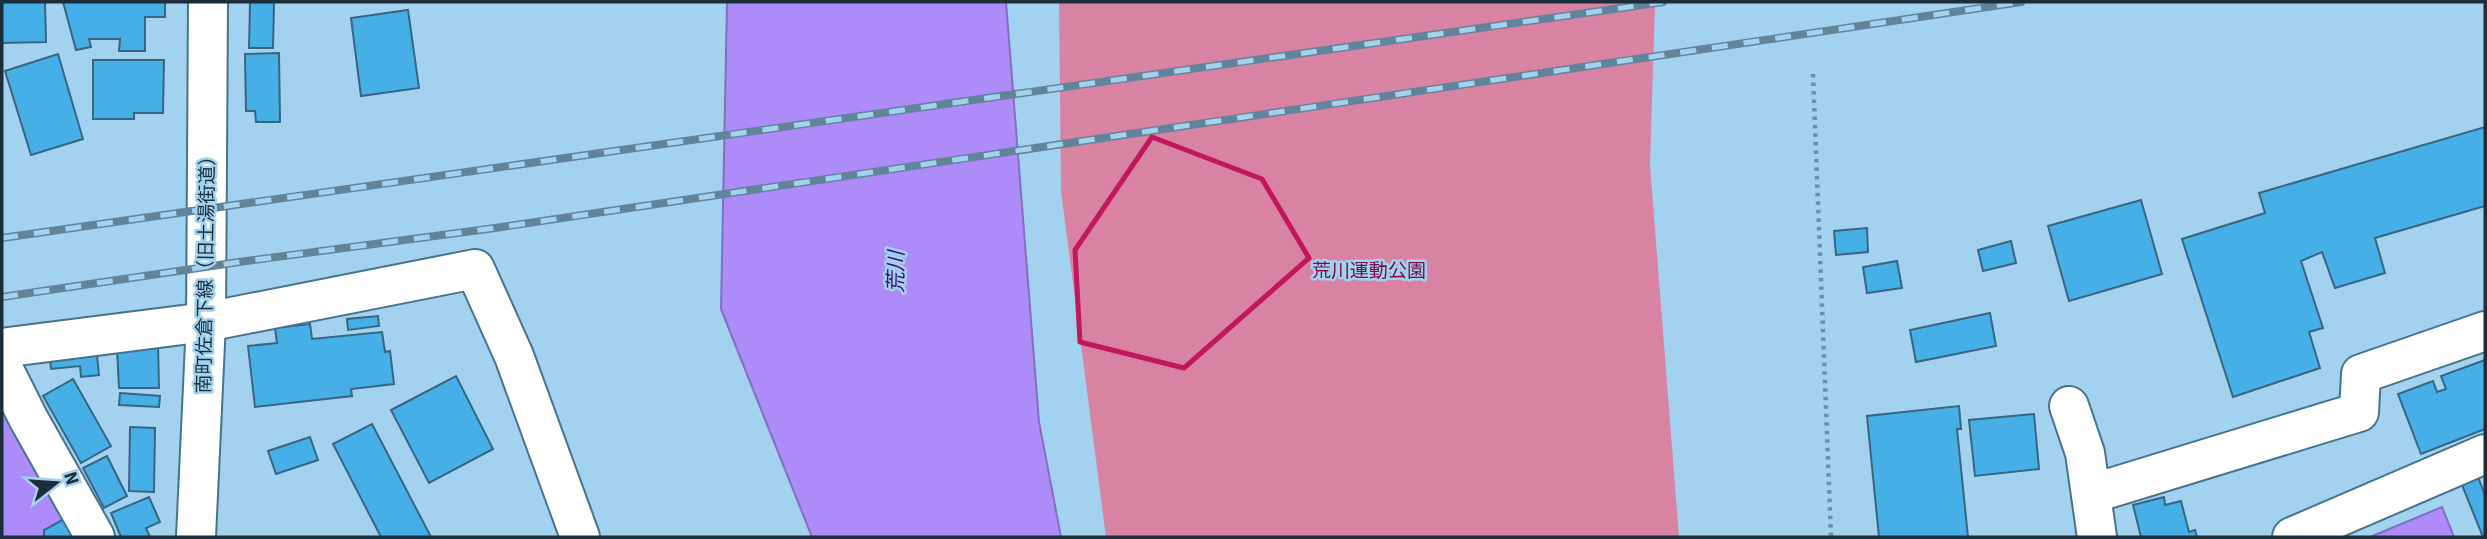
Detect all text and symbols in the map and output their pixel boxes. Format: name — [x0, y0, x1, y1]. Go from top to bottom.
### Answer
street label: 南町佐倉下線（旧土湯街道） — [191, 146, 222, 394]
water label: 荒川 — [881, 249, 911, 293]
park label: 荒川運動公園 — [1312, 258, 1426, 285]
north arrow — [21, 448, 91, 518]
text: N — [56, 468, 86, 488]

